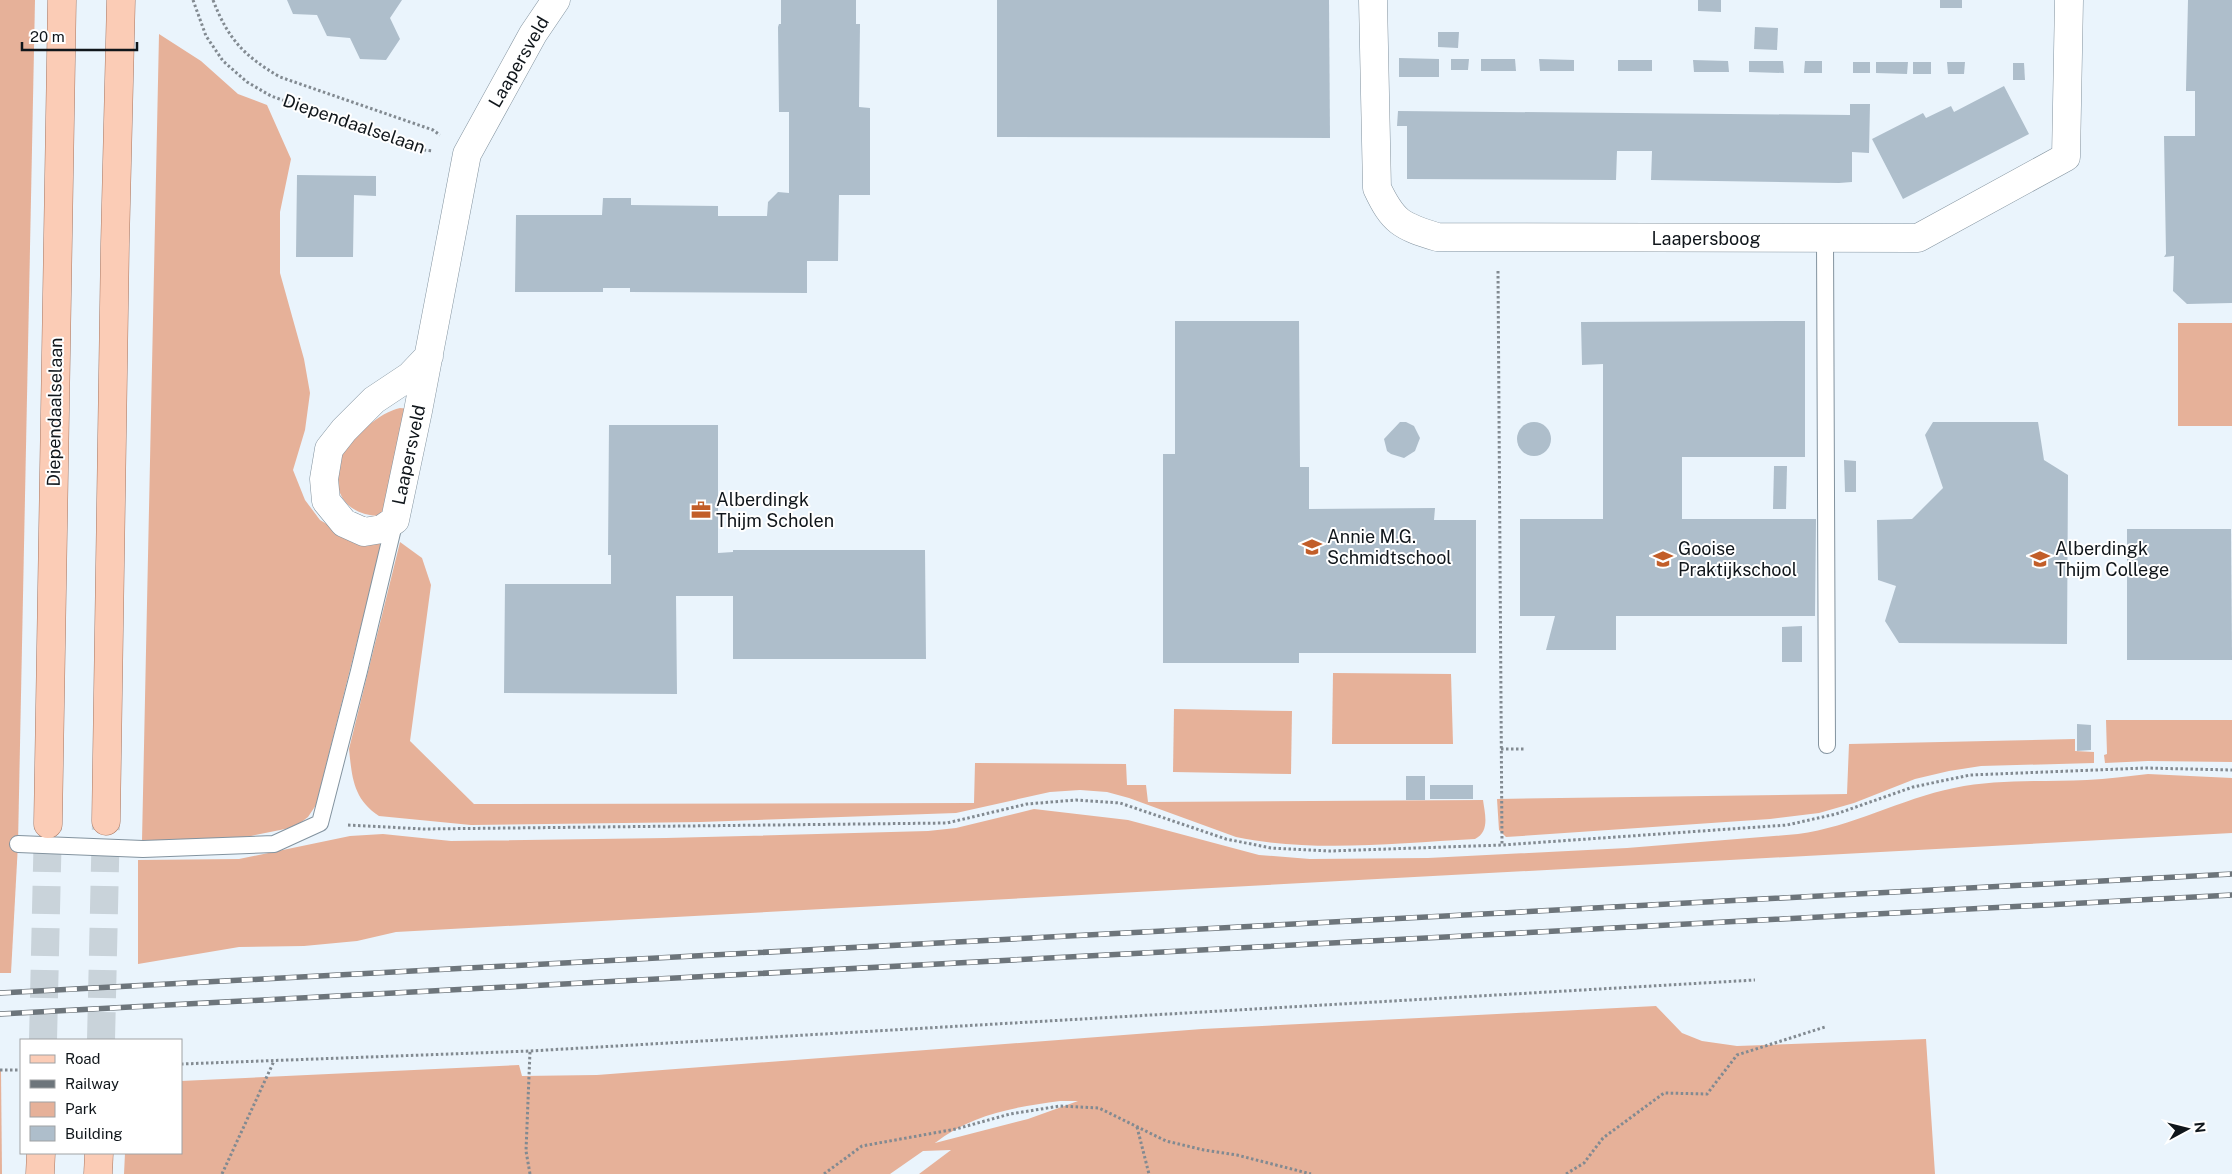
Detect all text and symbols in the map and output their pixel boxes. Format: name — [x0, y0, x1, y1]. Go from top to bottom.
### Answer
street label: Laapersveld — [484, 12, 553, 111]
scale bar — [22, 20, 138, 52]
text: 20 m — [30, 28, 65, 45]
street label: Diependaalselaan — [280, 89, 428, 158]
street label: Laapersboog — [1651, 228, 1761, 249]
street label: Diependaalselaan — [43, 337, 66, 487]
street label: Laapersveld — [388, 403, 429, 507]
place label: Alberdingk Thijm Scholen — [716, 489, 834, 531]
office icon: Alberdingk Thijm Scholen — [690, 499, 712, 521]
place label: Annie M.G. Schmidtschool — [1327, 526, 1452, 568]
school or university icon: Annie M.G. Schmidtschool — [1301, 536, 1323, 558]
place label: Gooise Praktijkschool — [1678, 538, 1797, 580]
place label: Alberdingk Thijm College — [2055, 538, 2169, 580]
school or university icon: Gooise Praktijkschool — [1652, 548, 1674, 570]
school or university icon: Alberdingk Thijm College — [2029, 548, 2051, 570]
legend — [20, 1039, 182, 1154]
text: Road — [65, 1050, 101, 1067]
text: Railway — [65, 1075, 119, 1092]
text: Park — [65, 1100, 97, 1117]
north arrow — [2162, 1104, 2212, 1154]
text: N — [2191, 1121, 2209, 1134]
text: Building — [65, 1125, 123, 1142]

